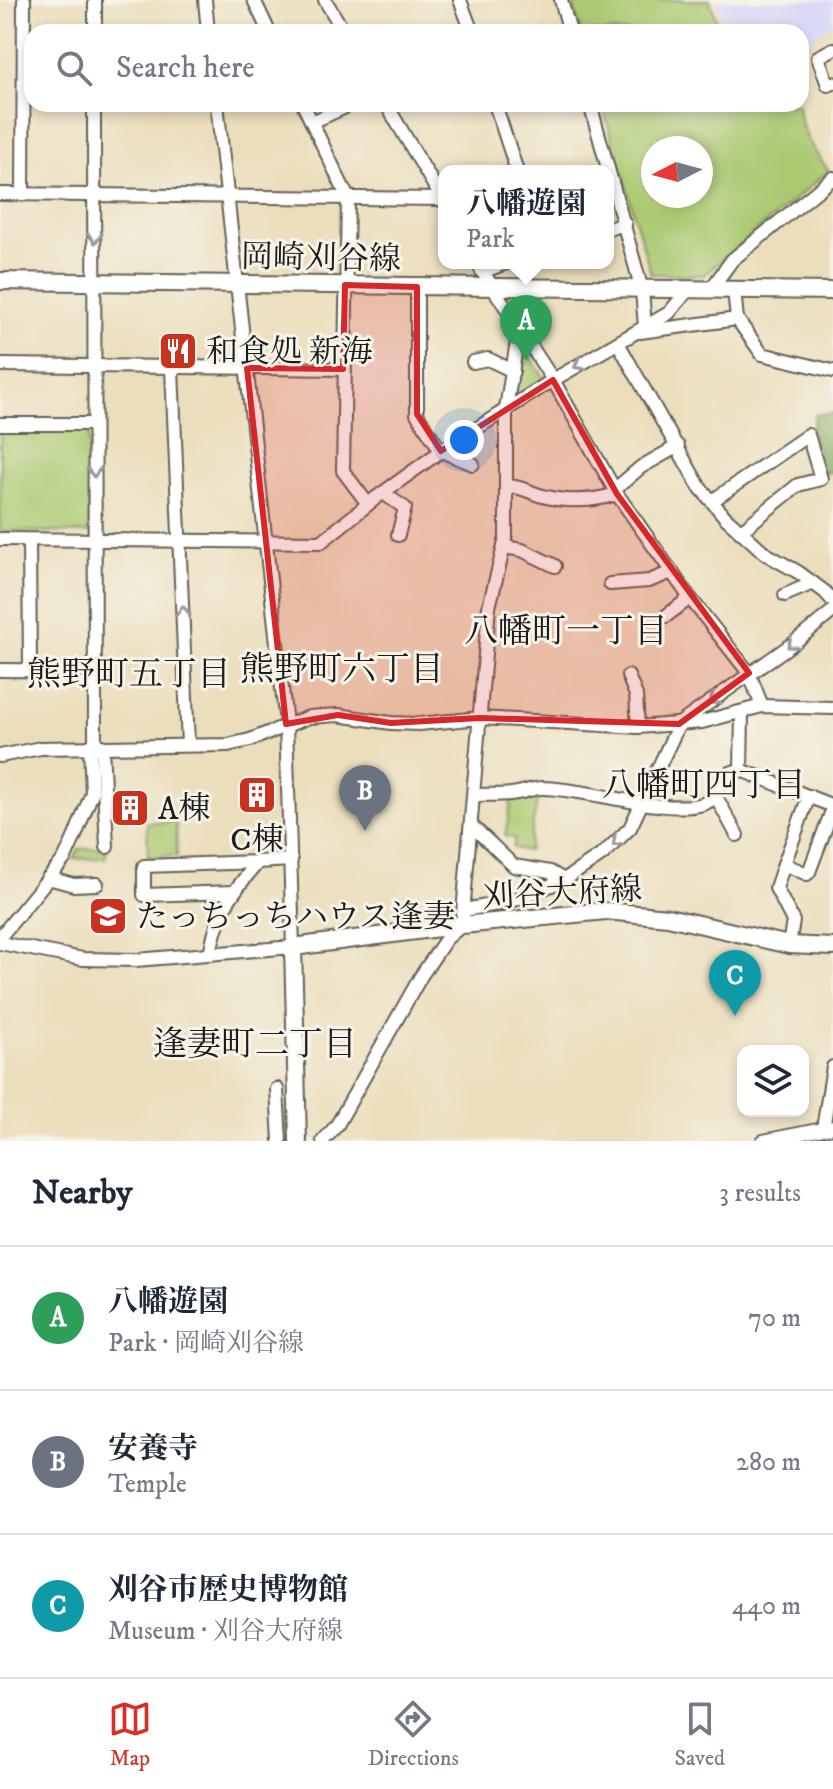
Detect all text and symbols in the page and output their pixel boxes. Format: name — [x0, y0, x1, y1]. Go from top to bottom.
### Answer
search box — [24, 24, 809, 112]
icon: search — [52, 46, 96, 90]
text: Search here — [116, 50, 255, 87]
north arrow — [641, 136, 713, 208]
popup — [438, 165, 614, 269]
text: 八幡遊園 — [466, 186, 586, 223]
text: Park — [466, 223, 515, 256]
one-way arrow — [86, 232, 104, 245]
street label: 岡崎刈谷線 — [241, 238, 401, 280]
pin: A — [500, 295, 552, 361]
restaurant icon: 和食処 新海 — [157, 330, 199, 372]
place label: 和食処 新海 — [206, 333, 373, 373]
one-way arrow — [573, 355, 588, 371]
your location — [444, 420, 484, 460]
one-way arrow — [85, 466, 103, 479]
one-way arrow — [175, 604, 192, 617]
district label: 八幡町一丁目 — [464, 611, 668, 653]
one-way arrow — [786, 634, 801, 648]
district label: 熊野町六丁目 — [240, 649, 444, 691]
district label: 熊野町五丁目 — [27, 654, 231, 696]
one-way arrow — [709, 690, 724, 705]
pin: B — [339, 765, 391, 831]
district label: 八幡町四丁目 — [602, 765, 806, 807]
building icon: C棟 — [236, 774, 278, 816]
building icon: A棟 — [109, 787, 151, 829]
place label: A棟 — [158, 790, 210, 830]
place label: C棟 — [230, 821, 284, 861]
one-way arrow — [611, 832, 626, 846]
street label: 刈谷大府線 — [481, 870, 643, 918]
school or university icon: たっちっちハウス逢妻 — [87, 895, 129, 937]
place label: たっちっちハウス逢妻 — [136, 898, 455, 938]
pin: C — [709, 950, 761, 1016]
district label: 逢妻町二丁目 — [153, 1024, 357, 1066]
map controls — [737, 1045, 809, 1117]
button: layers — [737, 1045, 809, 1117]
text: Nearby — [32, 1172, 133, 1214]
text: 3 results — [719, 1177, 801, 1210]
text: 八幡遊園 — [108, 1284, 228, 1321]
text: A — [50, 1302, 66, 1335]
text: 70 m — [748, 1302, 801, 1335]
text: Park · 岡崎刈谷線 — [108, 1327, 304, 1360]
text: 安養寺 — [108, 1431, 198, 1468]
text: B — [50, 1446, 66, 1479]
text: 280 m — [736, 1446, 801, 1479]
text: Temple — [108, 1468, 187, 1501]
text: 刈谷市歴史博物館 — [108, 1572, 348, 1609]
text: C — [49, 1590, 67, 1623]
text: 440 m — [732, 1590, 801, 1623]
text: Museum · 刈谷大府線 — [108, 1615, 343, 1648]
tab: Map — [108, 1697, 152, 1772]
tab: Directions — [368, 1697, 459, 1772]
tab: Saved — [675, 1697, 725, 1772]

